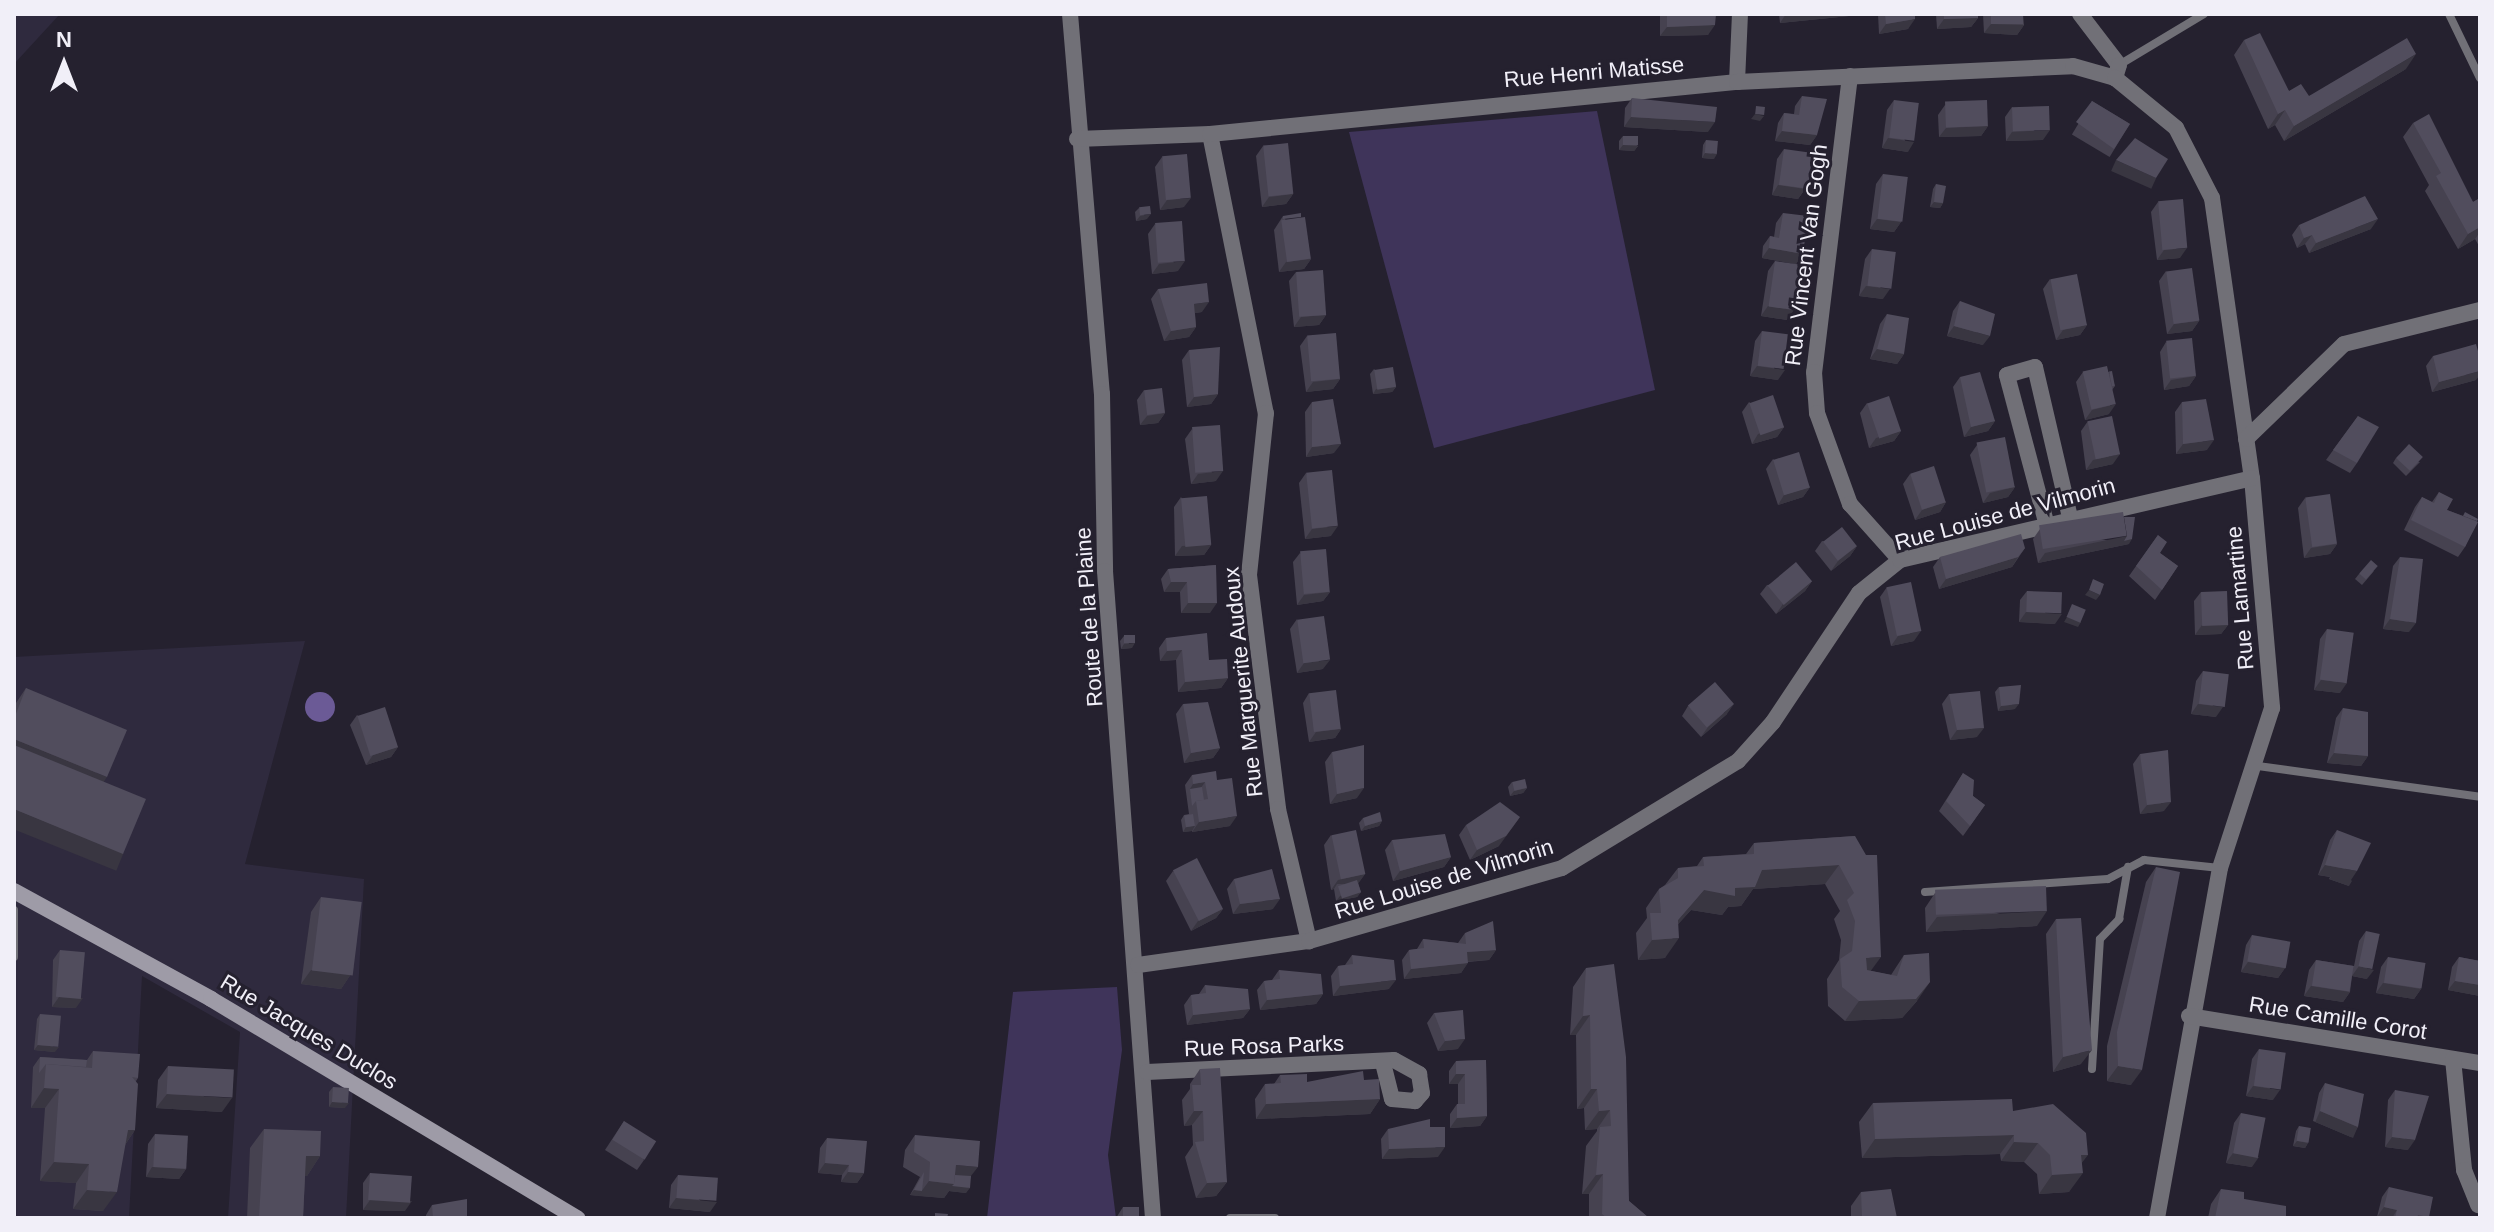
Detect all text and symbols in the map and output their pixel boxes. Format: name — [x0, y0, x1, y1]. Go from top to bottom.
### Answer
north arrow — [24, 24, 104, 104]
text: N — [56, 27, 72, 52]
street label: Rue Henri Matisse — [1503, 51, 1685, 93]
street label: Rue Vincent Van Gogh — [1779, 143, 1833, 367]
street label: Rue Louise de Vilmorin — [1892, 472, 2118, 556]
street label: Rue Lamartine — [2221, 525, 2259, 671]
street label: Route de la Plaine — [1070, 526, 1108, 708]
street label: Rue Marguerite Audoux — [1218, 565, 1268, 799]
street label: Rue Louise de Vilmorin — [1332, 833, 1556, 925]
street label: Rue Jacques Duclos — [216, 969, 402, 1095]
street label: Rue Camille Corot — [2247, 991, 2429, 1045]
street label: Rue Rosa Parks — [1183, 1030, 1345, 1062]

